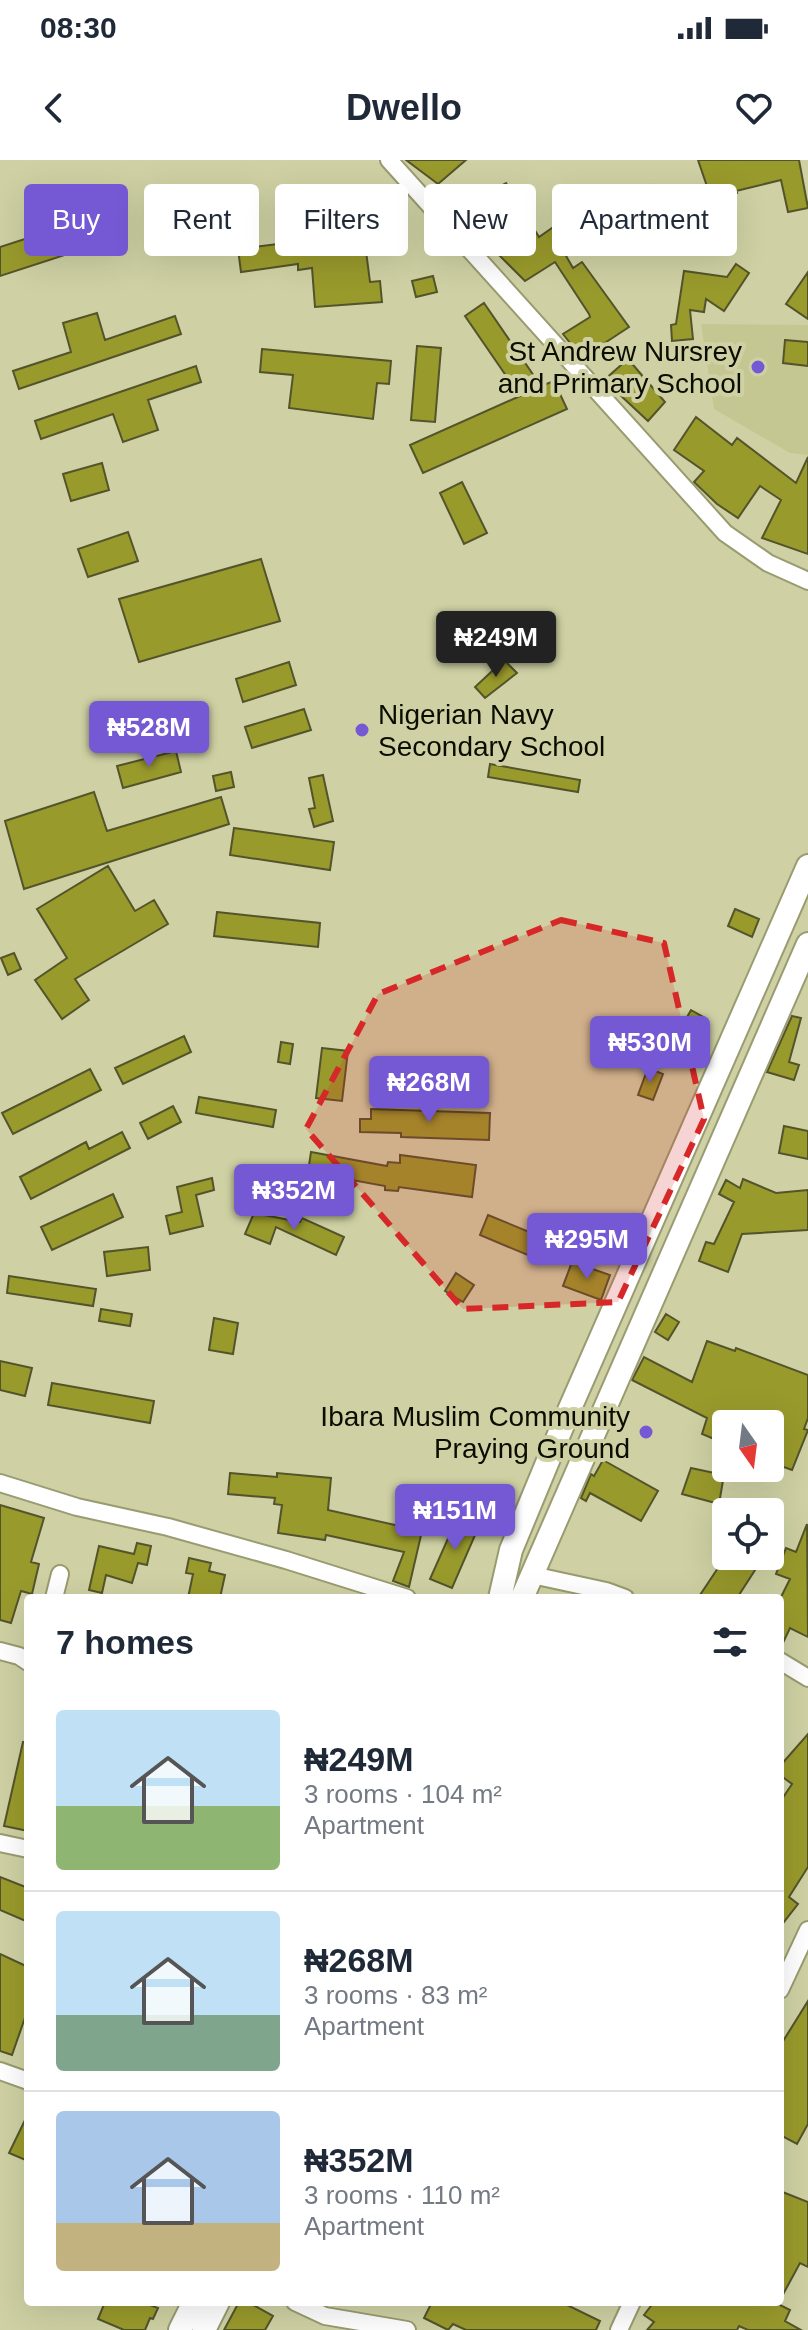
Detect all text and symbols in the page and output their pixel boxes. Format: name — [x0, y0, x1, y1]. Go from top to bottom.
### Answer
text: 08:30 — [40, 11, 117, 44]
icon: back — [32, 86, 76, 130]
icon: heart — [732, 86, 776, 130]
text: Dwello — [346, 87, 462, 128]
chip: Buy — [24, 184, 128, 256]
chip: Rent — [144, 184, 259, 256]
chip: Filters — [275, 184, 408, 256]
chip: New — [424, 184, 536, 256]
chip: Apartment — [552, 184, 737, 256]
place label: St Andrew Nursrey and Primary School — [498, 336, 742, 399]
marker: St Andrew Nursrey and Primary School — [749, 358, 767, 376]
pin: ₦249M — [440, 611, 552, 679]
text: ₦249M — [454, 622, 538, 652]
place label: Nigerian Navy Secondary School — [378, 699, 605, 762]
pin: ₦528M — [93, 701, 205, 769]
text: ₦528M — [107, 712, 191, 742]
marker: Nigerian Navy Secondary School — [353, 721, 371, 739]
pin: ₦530M — [594, 1016, 706, 1084]
text: ₦530M — [608, 1027, 692, 1057]
pin: ₦268M — [373, 1056, 485, 1124]
text: ₦268M — [387, 1067, 471, 1097]
pin: ₦352M — [238, 1164, 350, 1232]
text: ₦352M — [252, 1175, 336, 1205]
pin: ₦295M — [531, 1213, 643, 1281]
text: ₦295M — [545, 1224, 629, 1254]
place label: Ibara Muslim Community Praying Ground — [320, 1401, 630, 1464]
north arrow — [712, 1410, 784, 1482]
map controls — [712, 1410, 784, 1570]
marker: Ibara Muslim Community Praying Ground — [637, 1423, 655, 1441]
pin: ₦151M — [399, 1484, 511, 1552]
text: ₦151M — [413, 1495, 497, 1525]
button: locate — [712, 1498, 784, 1570]
icon: filters — [708, 1620, 752, 1664]
text: 7 homes — [56, 1623, 194, 1661]
text: ₦249M — [304, 1740, 414, 1778]
icon: home — [120, 1742, 216, 1838]
text: 3 rooms · 104 m² — [304, 1779, 502, 1809]
text: Apartment — [304, 1810, 424, 1840]
text: ₦268M — [304, 1941, 414, 1979]
icon: home — [120, 1943, 216, 2039]
text: 3 rooms · 83 m² — [304, 1980, 488, 2010]
text: Apartment — [304, 2011, 424, 2041]
text: ₦352M — [304, 2141, 414, 2179]
icon: home — [120, 2143, 216, 2239]
text: 3 rooms · 110 m² — [304, 2180, 500, 2210]
text: Apartment — [304, 2211, 424, 2241]

